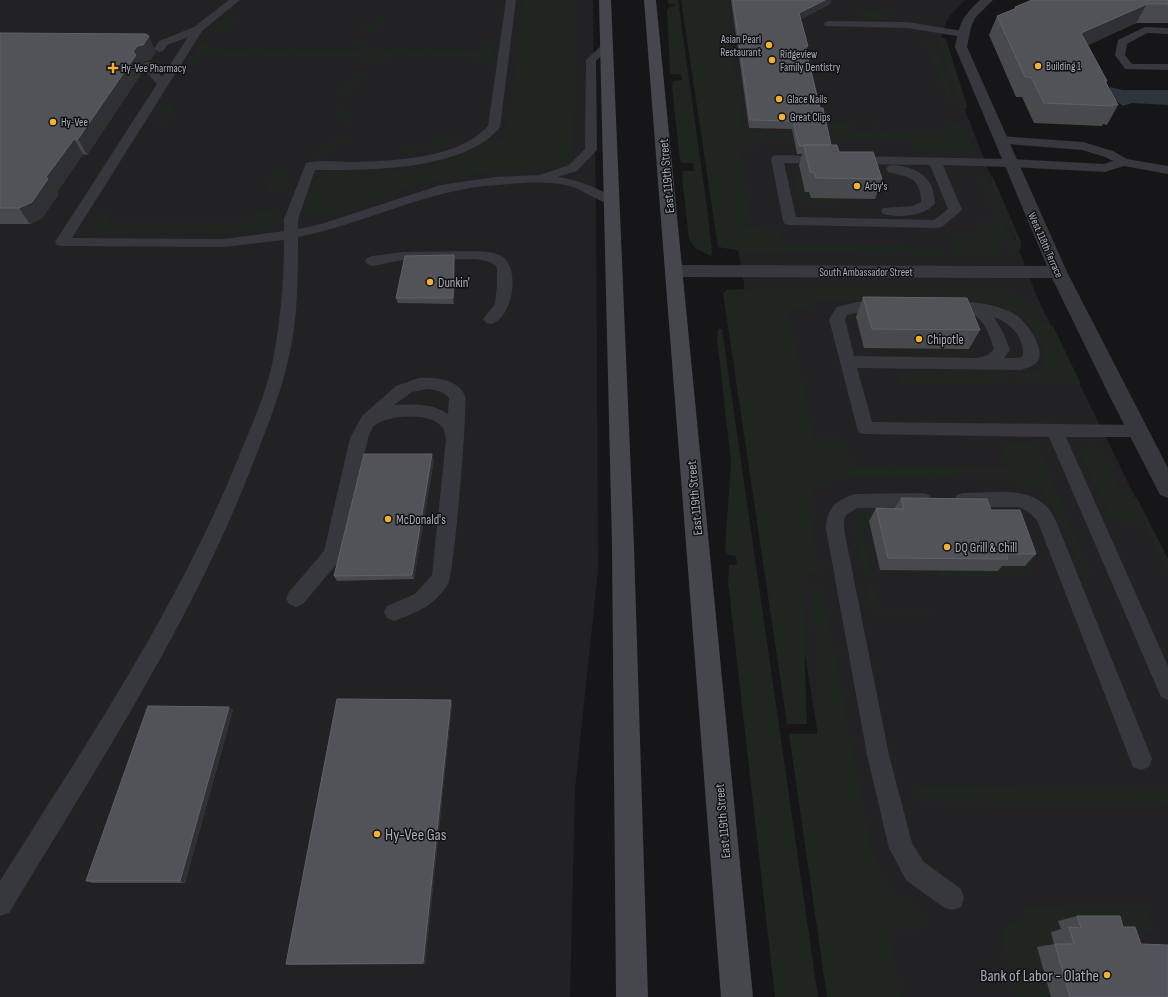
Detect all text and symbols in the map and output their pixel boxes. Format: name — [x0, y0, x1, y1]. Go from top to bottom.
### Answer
place label: Asian Pearl Restaurant — [720, 33, 762, 59]
marker: Asian Pearl Restaurant — [764, 40, 774, 50]
place label: Ridgeview Family Dentistry — [780, 48, 841, 74]
marker: Ridgeview Family Dentistry — [767, 55, 777, 65]
place label: Building 1 — [1046, 60, 1081, 73]
marker: Building 1 — [1033, 61, 1043, 71]
place label: Hy-Vee Pharmacy — [121, 62, 187, 75]
marker: Hy-Vee Pharmacy — [108, 63, 118, 73]
place label: Glace Nails — [787, 93, 827, 106]
marker: Glace Nails — [774, 94, 784, 104]
place label: Great Clips — [790, 111, 830, 124]
marker: Great Clips — [777, 112, 787, 122]
place label: Hy-Vee — [61, 116, 88, 129]
marker: Hy-Vee — [48, 117, 58, 127]
street label: East 119th Street — [656, 138, 678, 214]
place label: Arby's — [864, 180, 888, 193]
marker: Arby's — [852, 181, 862, 191]
street label: West 118th Terrace — [1025, 211, 1066, 280]
street label: South Ambassador Street — [819, 266, 913, 279]
place label: Dunkin' — [438, 275, 470, 291]
marker: Dunkin' — [425, 277, 435, 287]
place label: Chipotle — [927, 332, 964, 348]
marker: Chipotle — [914, 334, 924, 344]
street label: East 119th Street — [684, 460, 706, 536]
place label: McDonald's — [396, 512, 446, 528]
marker: McDonald's — [383, 514, 393, 524]
place label: DQ Grill & Chill — [955, 540, 1017, 556]
marker: DQ Grill & Chill — [942, 542, 952, 552]
street label: East 119th Street — [712, 783, 734, 859]
place label: Hy-Vee Gas — [385, 826, 447, 845]
marker: Hy-Vee Gas — [372, 829, 382, 839]
place label: Bank of Labor - Olathe — [980, 967, 1099, 986]
marker: Bank of Labor - Olathe — [1102, 970, 1112, 980]

